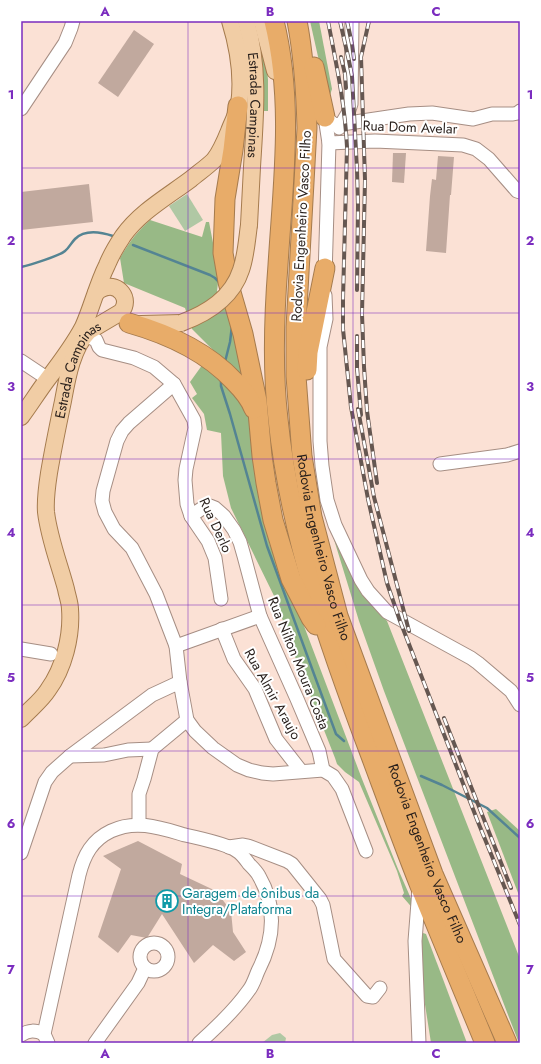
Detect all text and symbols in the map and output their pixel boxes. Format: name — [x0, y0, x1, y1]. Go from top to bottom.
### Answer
text: A — [99, 2, 110, 21]
text: B — [266, 2, 275, 21]
text: C — [431, 2, 441, 21]
street label: Estrada Campinas — [243, 51, 265, 159]
text: 1 — [8, 85, 14, 104]
text: 1 — [527, 85, 533, 104]
street label: Rua Dom Avelar — [362, 115, 458, 139]
street label: Rodovia Engenheiro Vasco Filho — [286, 130, 316, 322]
text: 2 — [7, 231, 15, 250]
text: 2 — [526, 231, 534, 250]
street label: Estrada Campinas — [50, 316, 105, 420]
text: 3 — [7, 377, 15, 396]
text: 3 — [526, 377, 534, 396]
street label: Rodovia Engenheiro Vasco Filho — [292, 452, 356, 644]
street label: Rua Derlo — [195, 494, 238, 556]
text: 4 — [6, 523, 16, 542]
text: 4 — [525, 523, 535, 542]
street label: Rua Nilton Moura Costa — [263, 594, 335, 732]
street label: Rua Almir Araujo — [240, 645, 307, 744]
text: 5 — [7, 668, 15, 687]
text: 5 — [526, 668, 534, 687]
street label: Rodovia Engenheiro Vasco Filho — [383, 761, 472, 947]
text: 6 — [7, 814, 16, 833]
text: 6 — [526, 814, 535, 833]
place label: Garagem de ônibus da Integra/Plataforma — [182, 883, 319, 919]
building icon: Garagem de ônibus da Integra/Plataforma — [154, 888, 180, 914]
text: 7 — [7, 960, 15, 979]
text: 7 — [526, 960, 534, 979]
text: A — [99, 1044, 110, 1063]
text: B — [266, 1044, 275, 1063]
text: C — [431, 1044, 441, 1063]

